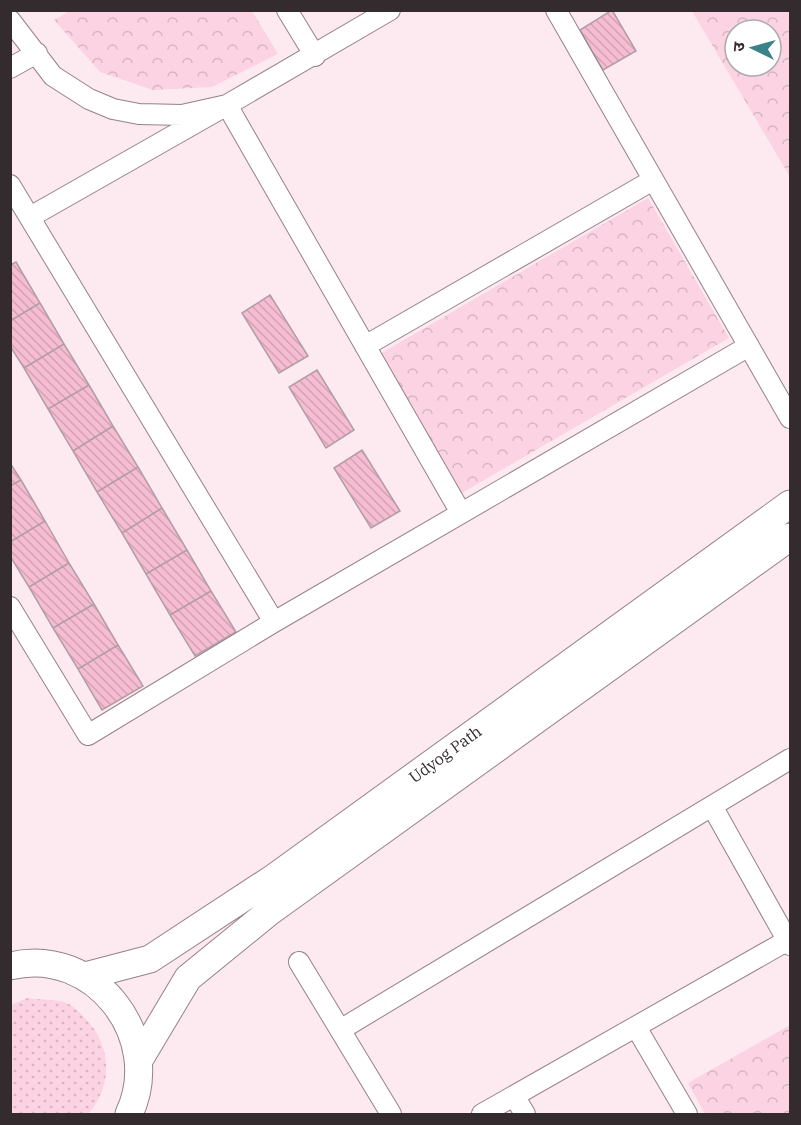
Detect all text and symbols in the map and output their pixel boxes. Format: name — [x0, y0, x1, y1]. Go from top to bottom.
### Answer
north arrow — [723, 18, 783, 78]
text: उ — [728, 41, 748, 52]
street label: Udyog Path — [405, 721, 485, 787]

